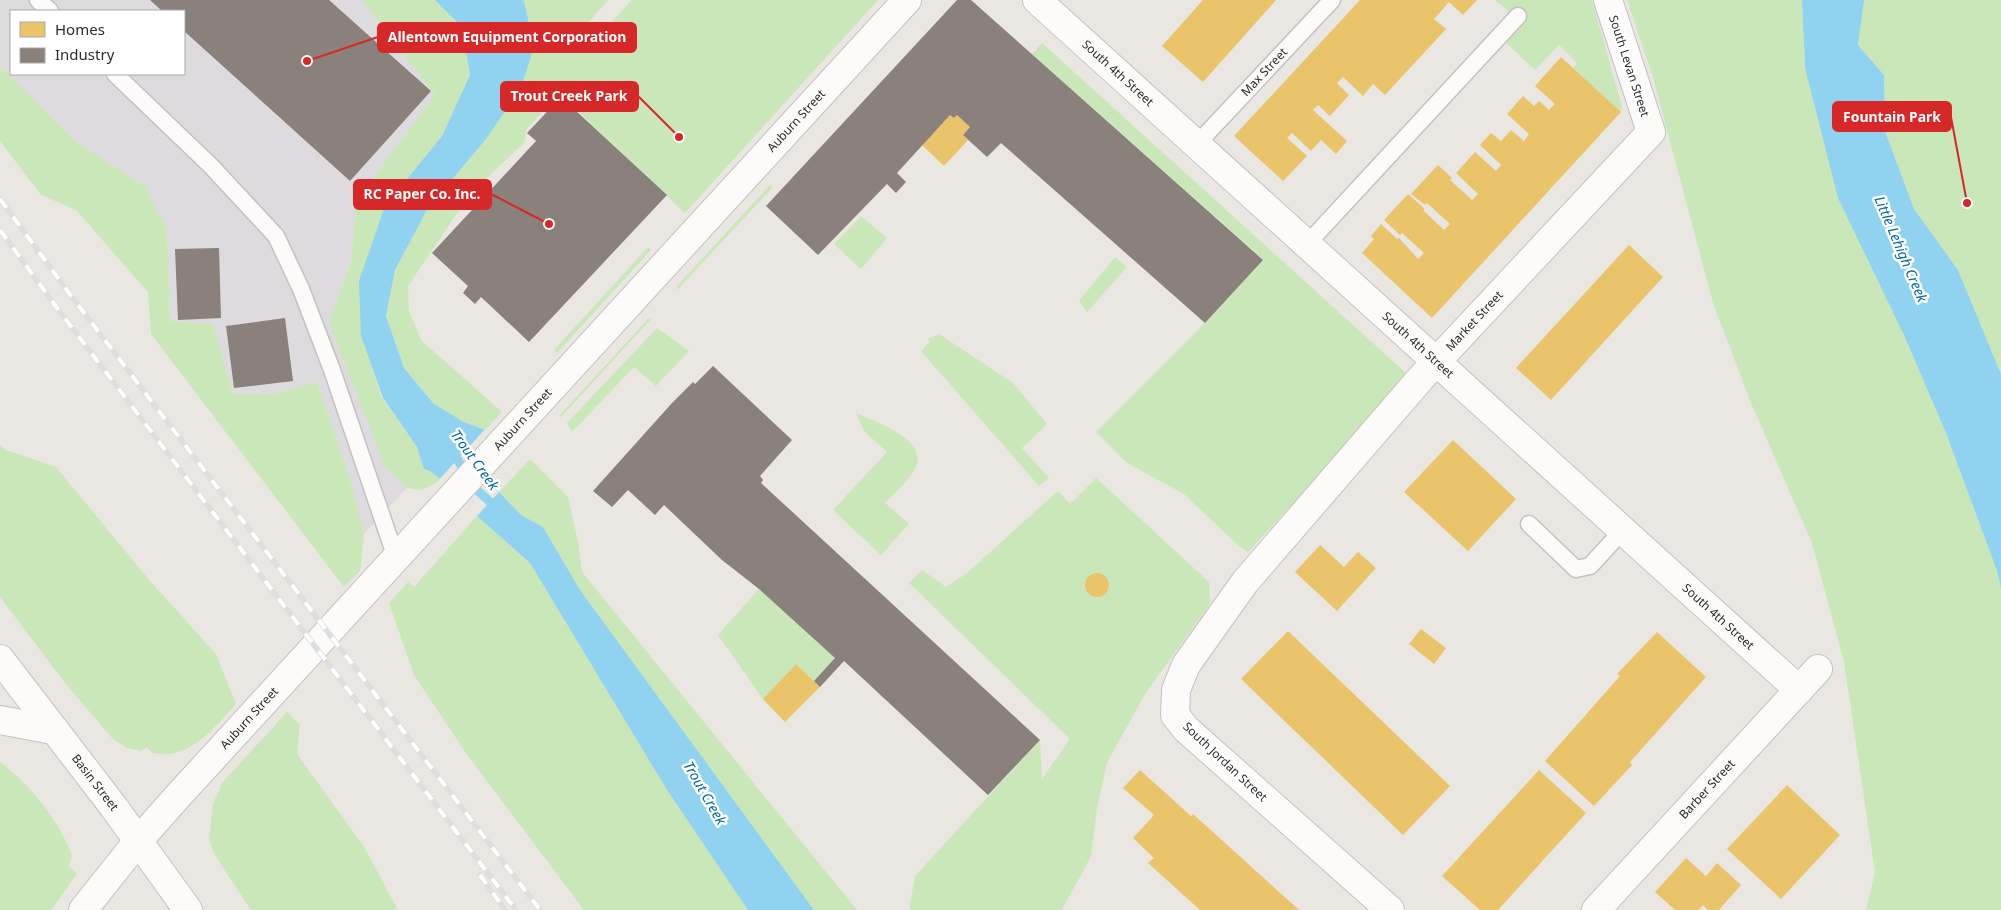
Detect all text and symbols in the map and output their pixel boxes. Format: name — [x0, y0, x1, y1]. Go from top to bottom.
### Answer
legend — [10, 10, 185, 75]
street label: South Levan Street — [1605, 13, 1654, 119]
text: Homes — [55, 19, 105, 39]
callout: Allentown Equipment Corporation — [378, 23, 636, 52]
text: Allentown Equipment Corporation — [388, 27, 626, 46]
street label: South 4th Street — [1079, 36, 1158, 110]
street label: Max Street — [1237, 43, 1291, 100]
text: Industry — [55, 44, 115, 64]
callout: Trout Creek Park — [501, 82, 638, 111]
street label: Auburn Street — [763, 85, 829, 155]
text: Trout Creek Park — [511, 86, 628, 105]
callout: Fountain Park — [1833, 102, 1951, 131]
text: Fountain Park — [1843, 107, 1941, 126]
callout: RC Paper Co. Inc. — [354, 180, 491, 209]
text: RC Paper Co. Inc. — [363, 184, 481, 203]
water label: Little Lehigh Creek — [1871, 193, 1933, 306]
street label: Market Street — [1442, 286, 1507, 354]
street label: South 4th Street — [1379, 308, 1458, 382]
street label: Auburn Street — [490, 384, 556, 454]
water label: Trout Creek — [447, 426, 504, 495]
street label: South 4th Street — [1679, 579, 1759, 654]
street label: Auburn Street — [216, 682, 282, 753]
street label: South Jordan Street — [1179, 718, 1272, 806]
street label: Basin Street — [68, 750, 123, 815]
street label: Barber Street — [1675, 755, 1739, 823]
water label: Trout Creek — [680, 758, 732, 829]

